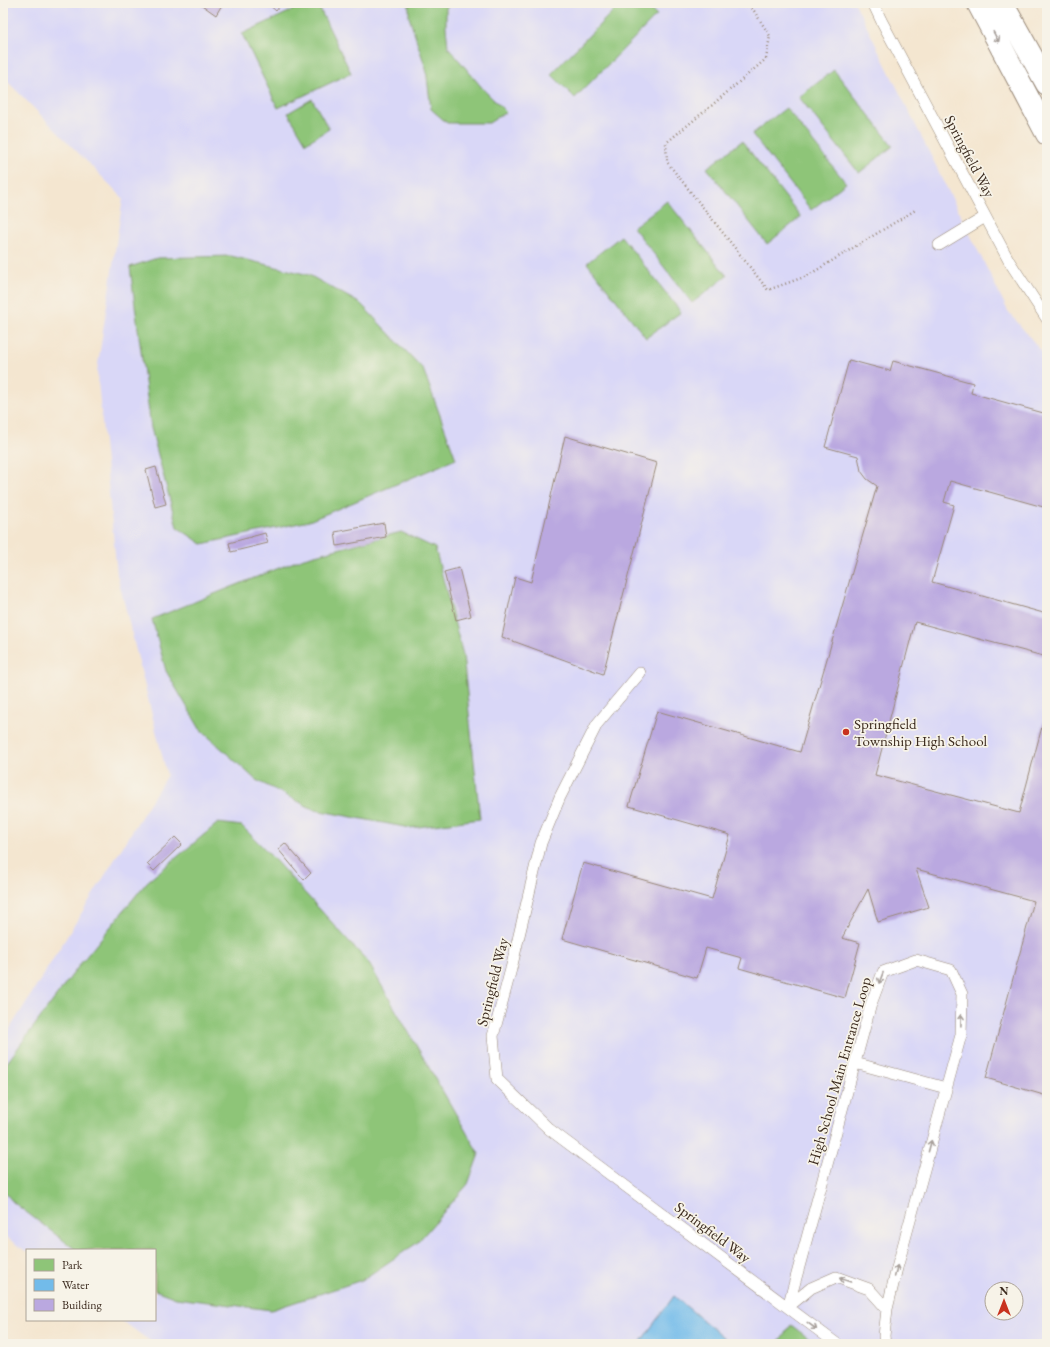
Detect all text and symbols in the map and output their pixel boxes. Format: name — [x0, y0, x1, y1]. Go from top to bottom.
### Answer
one-way arrow — [993, 31, 1000, 43]
street label: Springfield Way — [940, 112, 1000, 201]
place label: Springfield Township High School — [854, 714, 987, 750]
marker: Springfield Township High School — [841, 727, 851, 737]
street label: Springfield Way — [472, 935, 512, 1028]
one-way arrow — [876, 972, 884, 984]
street label: High School Main Entrance Loop — [803, 974, 875, 1167]
one-way arrow — [957, 1014, 965, 1027]
one-way arrow — [927, 1139, 934, 1152]
street label: Springfield Way — [671, 1197, 755, 1267]
legend — [26, 1249, 156, 1321]
text: Park — [62, 1257, 83, 1273]
one-way arrow — [893, 1265, 900, 1278]
one-way arrow — [838, 1276, 851, 1283]
text: Water — [62, 1277, 89, 1293]
north arrow — [984, 1281, 1024, 1321]
text: N — [1000, 1284, 1009, 1298]
text: Building — [62, 1297, 103, 1313]
one-way arrow — [807, 1321, 818, 1330]

